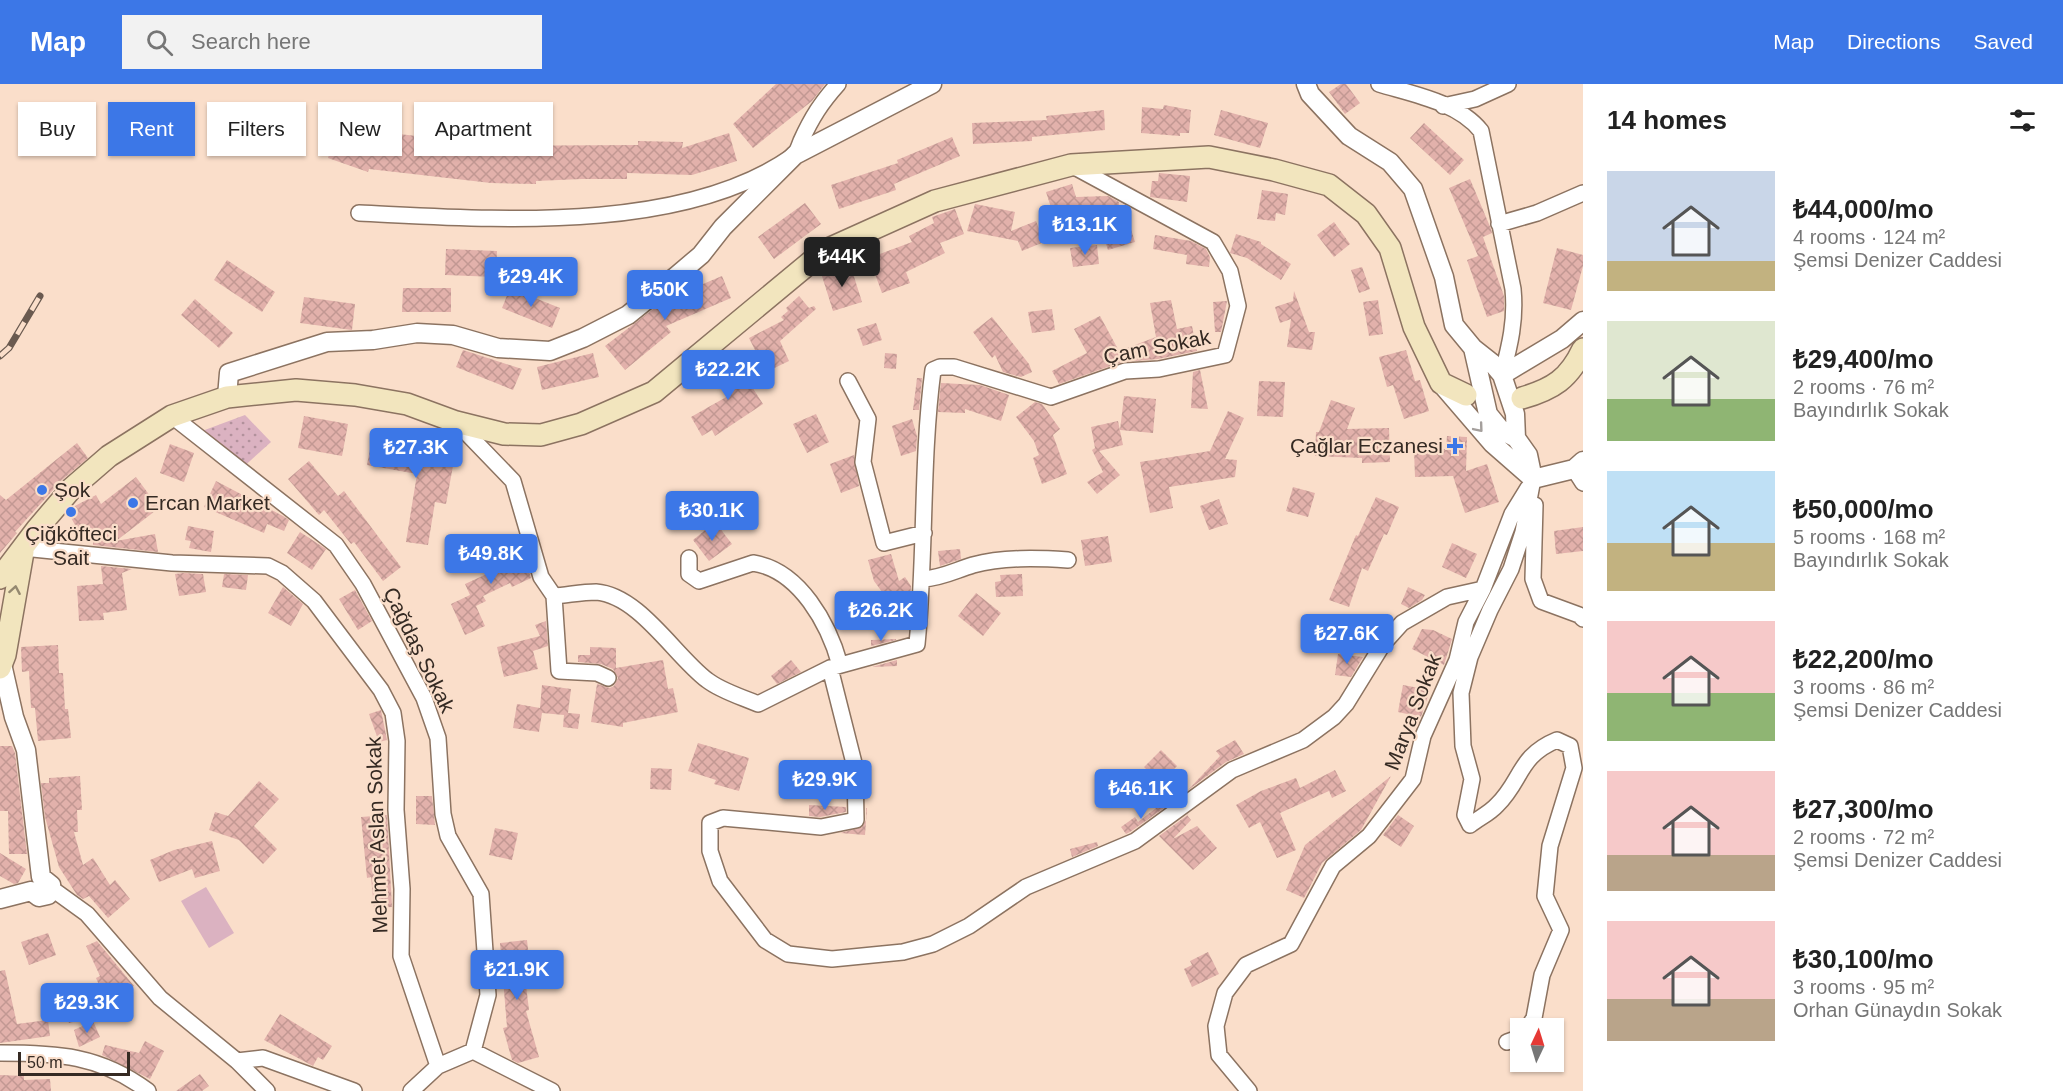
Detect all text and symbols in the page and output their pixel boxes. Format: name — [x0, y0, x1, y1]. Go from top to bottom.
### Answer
search box — [122, 15, 542, 69]
text: Map — [30, 26, 86, 57]
icon: search — [143, 26, 176, 59]
text: Search here — [191, 29, 311, 54]
text: Map — [1773, 30, 1814, 53]
text: Directions — [1847, 30, 1940, 53]
text: Saved — [1973, 30, 2033, 53]
chip: Buy — [18, 102, 96, 156]
chip: Rent — [108, 102, 195, 156]
chip: Filters — [207, 102, 306, 156]
chip: New — [318, 102, 402, 156]
chip: Apartment — [414, 102, 553, 156]
icon: filters — [2006, 104, 2039, 137]
text: 14 homes — [1607, 105, 1727, 135]
text: ₺44,000/mo — [1793, 194, 1934, 224]
icon: home — [1655, 195, 1727, 267]
pin: ₺13.1K — [1036, 205, 1134, 256]
text: ₺13.1K — [1053, 213, 1117, 235]
text: 4 rooms · 124 m² — [1793, 226, 1945, 248]
pin: ₺44K — [806, 237, 878, 288]
text: ₺44K — [818, 245, 866, 267]
text: Şemsi Denizer Caddesi — [1793, 249, 2002, 271]
pin: ₺29.4K — [482, 257, 580, 308]
text: ₺29.4K — [499, 265, 563, 287]
pin: ₺50K — [629, 270, 701, 321]
text: ₺50K — [641, 278, 689, 300]
street label: Çam Sokak — [1101, 325, 1213, 368]
text: ₺29,400/mo — [1793, 344, 1934, 374]
icon: home — [1655, 345, 1727, 417]
pin: ₺22.2K — [679, 350, 777, 401]
text: ₺22.2K — [696, 358, 760, 380]
text: 2 rooms · 76 m² — [1793, 376, 1934, 398]
text: Bayındırlık Sokak — [1793, 399, 1949, 421]
one-way arrow — [1472, 421, 1483, 432]
pin: ₺27.3K — [367, 428, 465, 479]
place label: Çağlar Eczanesi — [1290, 434, 1443, 457]
text: ₺27.3K — [384, 436, 448, 458]
marker: Çağlar Eczanesi — [1448, 439, 1462, 453]
place label: Şok — [54, 478, 91, 501]
marker: Şok — [35, 483, 49, 497]
place label: Ercan Market — [145, 491, 270, 514]
pin: ₺30.1K — [663, 491, 761, 542]
text: ₺50,000/mo — [1793, 494, 1934, 524]
icon: home — [1655, 495, 1727, 567]
marker: Ercan Market — [126, 496, 140, 510]
text: ₺30.1K — [680, 499, 744, 521]
marker: Çiğköfteci Sait — [64, 505, 78, 519]
place label: Çiğköfteci Sait — [25, 522, 117, 569]
text: 5 rooms · 168 m² — [1793, 526, 1945, 548]
pin: ₺49.8K — [442, 534, 540, 585]
text: ₺49.8K — [459, 542, 523, 564]
text: Bayındırlık Sokak — [1793, 549, 1949, 571]
street label: Çağdaş Sokak — [379, 583, 460, 717]
one-way arrow — [8, 586, 21, 596]
pin: ₺26.2K — [832, 591, 930, 642]
text: ₺26.2K — [849, 599, 913, 621]
pin: ₺27.6K — [1298, 614, 1396, 665]
text: ₺27.6K — [1315, 622, 1379, 644]
text: ₺22,200/mo — [1793, 644, 1934, 674]
icon: home — [1655, 645, 1727, 717]
street label: Marya Sokak — [1380, 650, 1445, 773]
text: 3 rooms · 86 m² — [1793, 676, 1934, 698]
text: Şemsi Denizer Caddesi — [1793, 699, 2002, 721]
street label: Mehmet Aslan Sokak — [362, 736, 391, 934]
pin: ₺29.9K — [776, 760, 874, 811]
text: ₺29.9K — [793, 768, 857, 790]
pin: ₺46.1K — [1092, 769, 1190, 820]
text: ₺46.1K — [1109, 777, 1173, 799]
text: ₺27,300/mo — [1793, 794, 1934, 824]
icon: home — [1655, 795, 1727, 867]
text: 2 rooms · 72 m² — [1793, 826, 1934, 848]
text: Şemsi Denizer Caddesi — [1793, 849, 2002, 871]
text: ₺30,100/mo — [1793, 944, 1934, 974]
icon: home — [1655, 945, 1727, 1017]
pin: ₺21.9K — [468, 950, 566, 1001]
text: ₺21.9K — [485, 958, 549, 980]
text: 3 rooms · 95 m² — [1793, 976, 1934, 998]
pin: ₺29.3K — [38, 983, 136, 1034]
text: ₺29.3K — [55, 991, 119, 1013]
text: Orhan Günaydın Sokak — [1793, 999, 2002, 1021]
north arrow — [1510, 1018, 1564, 1072]
map controls — [1510, 1018, 1564, 1072]
scale bar — [18, 1049, 130, 1076]
text: 50 m — [27, 1054, 63, 1071]

